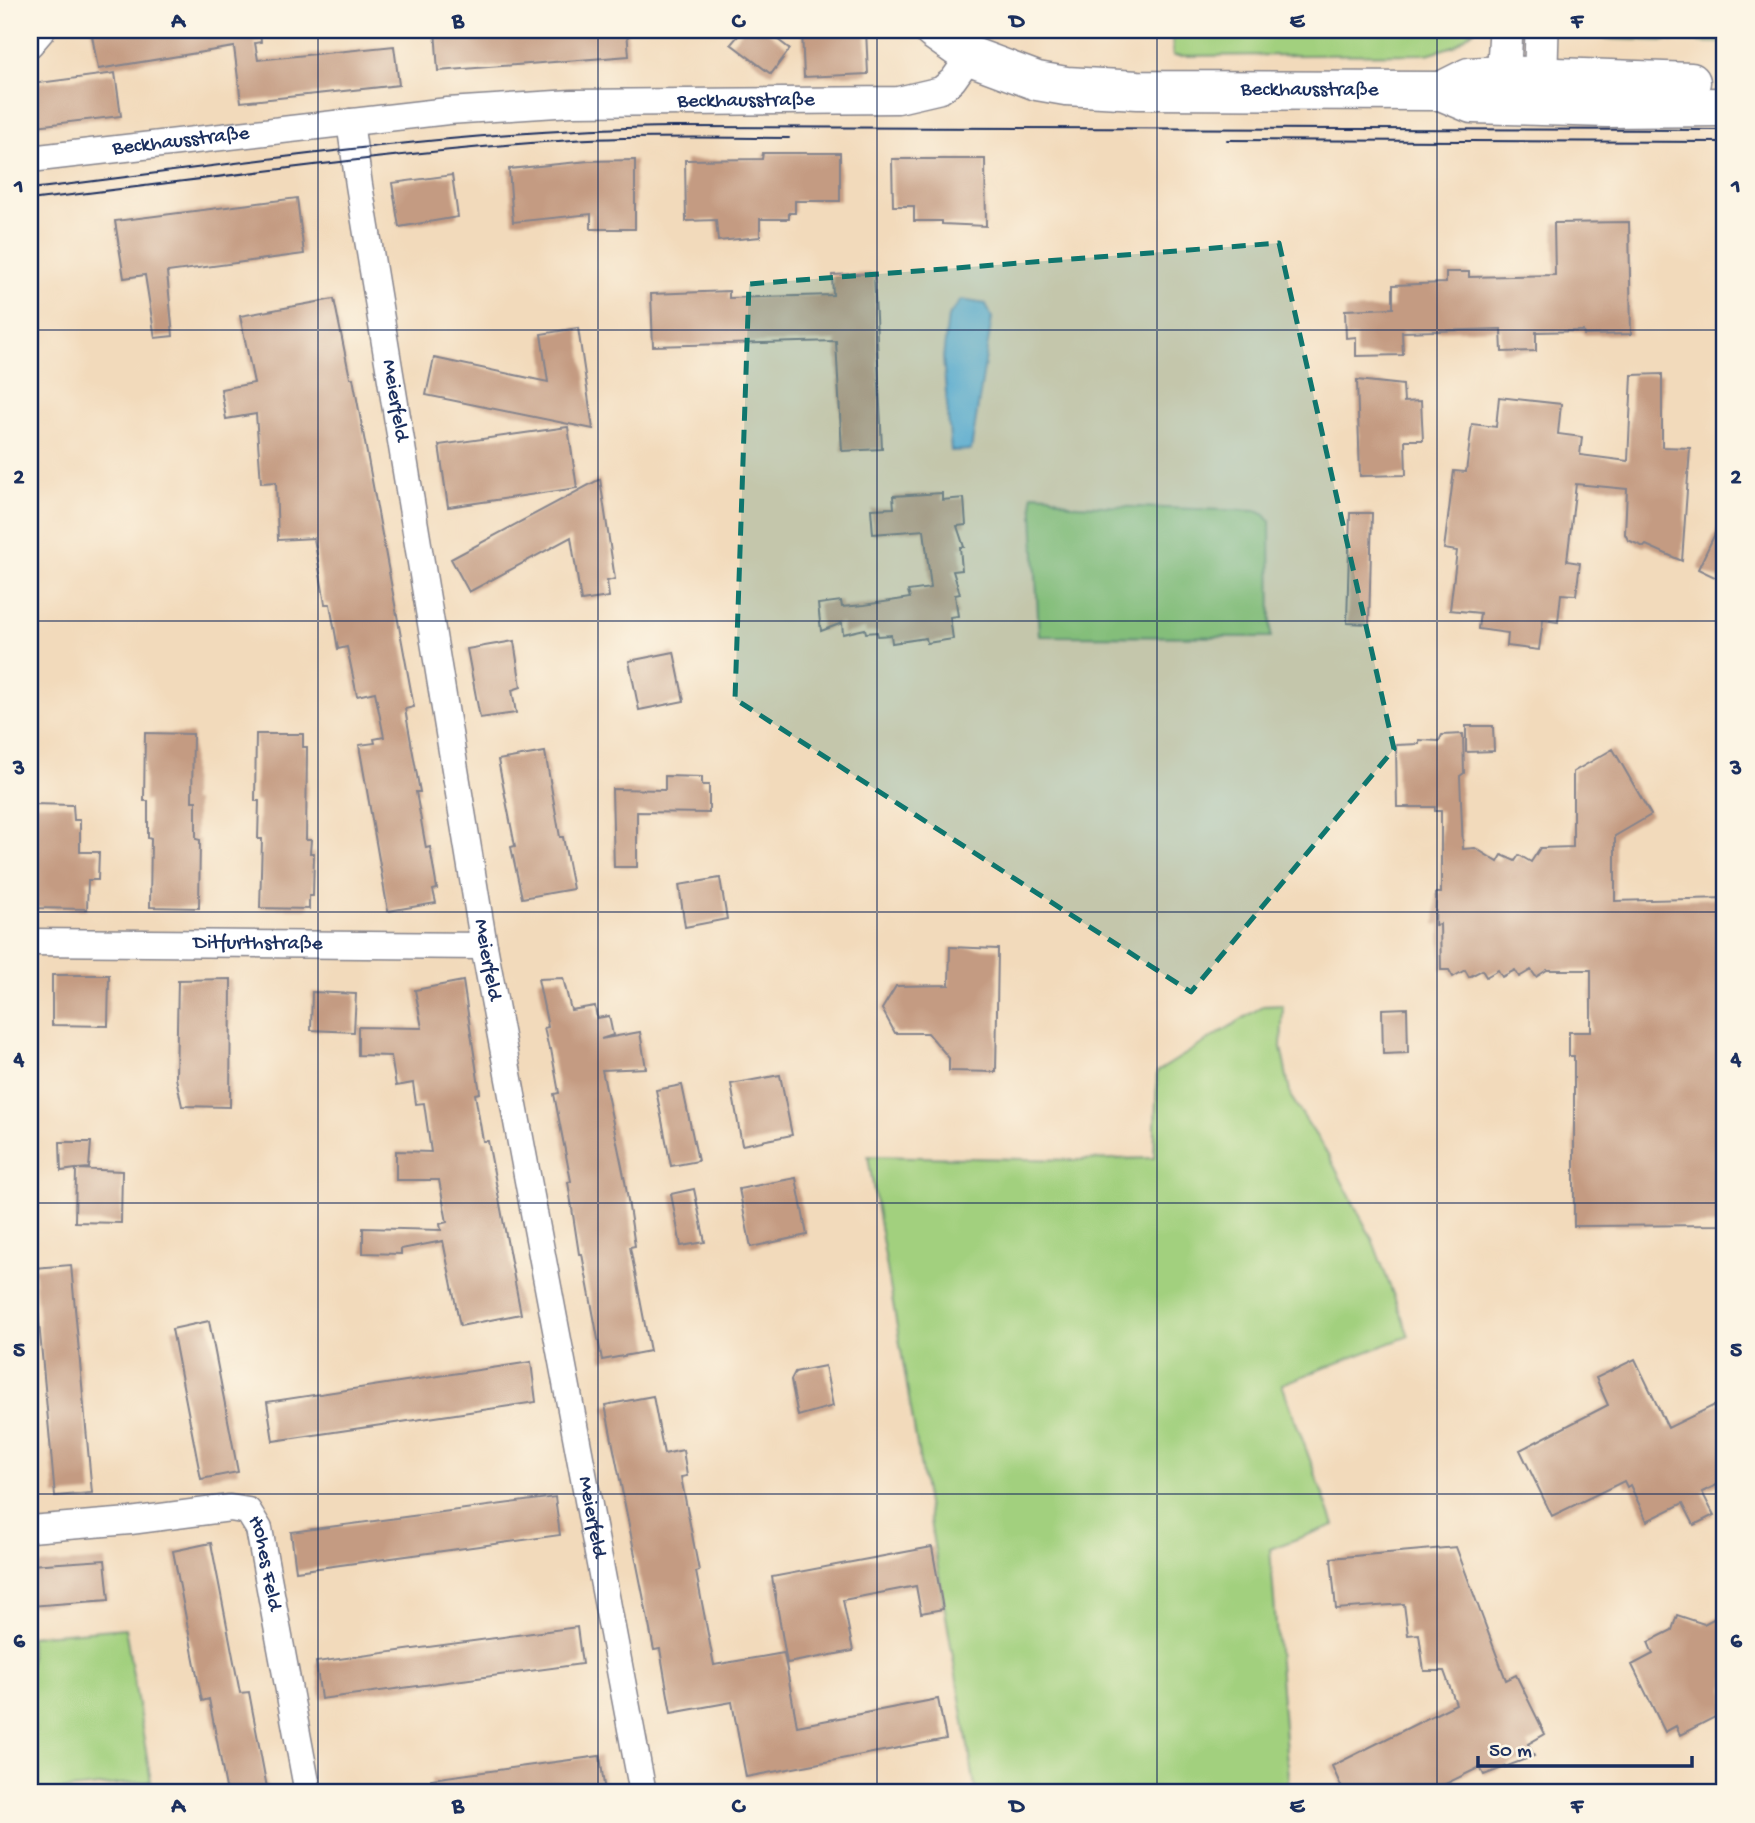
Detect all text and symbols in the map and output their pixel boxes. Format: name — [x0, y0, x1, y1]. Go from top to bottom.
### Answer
text: A — [170, 9, 186, 36]
text: B — [451, 9, 465, 36]
text: C — [732, 9, 747, 36]
text: D — [1008, 9, 1026, 36]
text: E — [1290, 9, 1306, 36]
text: F — [1570, 9, 1585, 36]
street label: Beckhausstraße — [1240, 78, 1380, 103]
street label: Beckhausstraße — [676, 88, 816, 115]
street label: Beckhausstraße — [110, 121, 252, 162]
text: 1 — [13, 174, 24, 201]
text: 1 — [1730, 174, 1741, 201]
street label: Meierfeld — [375, 358, 414, 445]
text: 2 — [13, 465, 25, 492]
text: 2 — [1730, 465, 1742, 492]
text: 3 — [12, 756, 25, 783]
text: 3 — [1729, 756, 1742, 783]
street label: Meierfeld — [467, 917, 507, 1004]
street label: Ditfurthstraße — [191, 931, 324, 957]
text: 4 — [13, 1047, 25, 1074]
text: 4 — [1730, 1047, 1742, 1074]
text: 5 — [13, 1338, 25, 1365]
text: 5 — [1730, 1338, 1742, 1365]
street label: Meierfeld — [571, 1474, 611, 1562]
street label: Hohes Feld — [241, 1511, 287, 1614]
text: 6 — [13, 1629, 26, 1656]
text: 6 — [1730, 1629, 1743, 1656]
scale bar — [1478, 1725, 1692, 1769]
text: 50 m — [1489, 1740, 1532, 1765]
text: A — [170, 1794, 186, 1821]
text: B — [451, 1794, 465, 1821]
text: C — [732, 1794, 747, 1821]
text: D — [1008, 1794, 1026, 1821]
text: E — [1290, 1794, 1306, 1821]
text: F — [1570, 1794, 1585, 1821]

